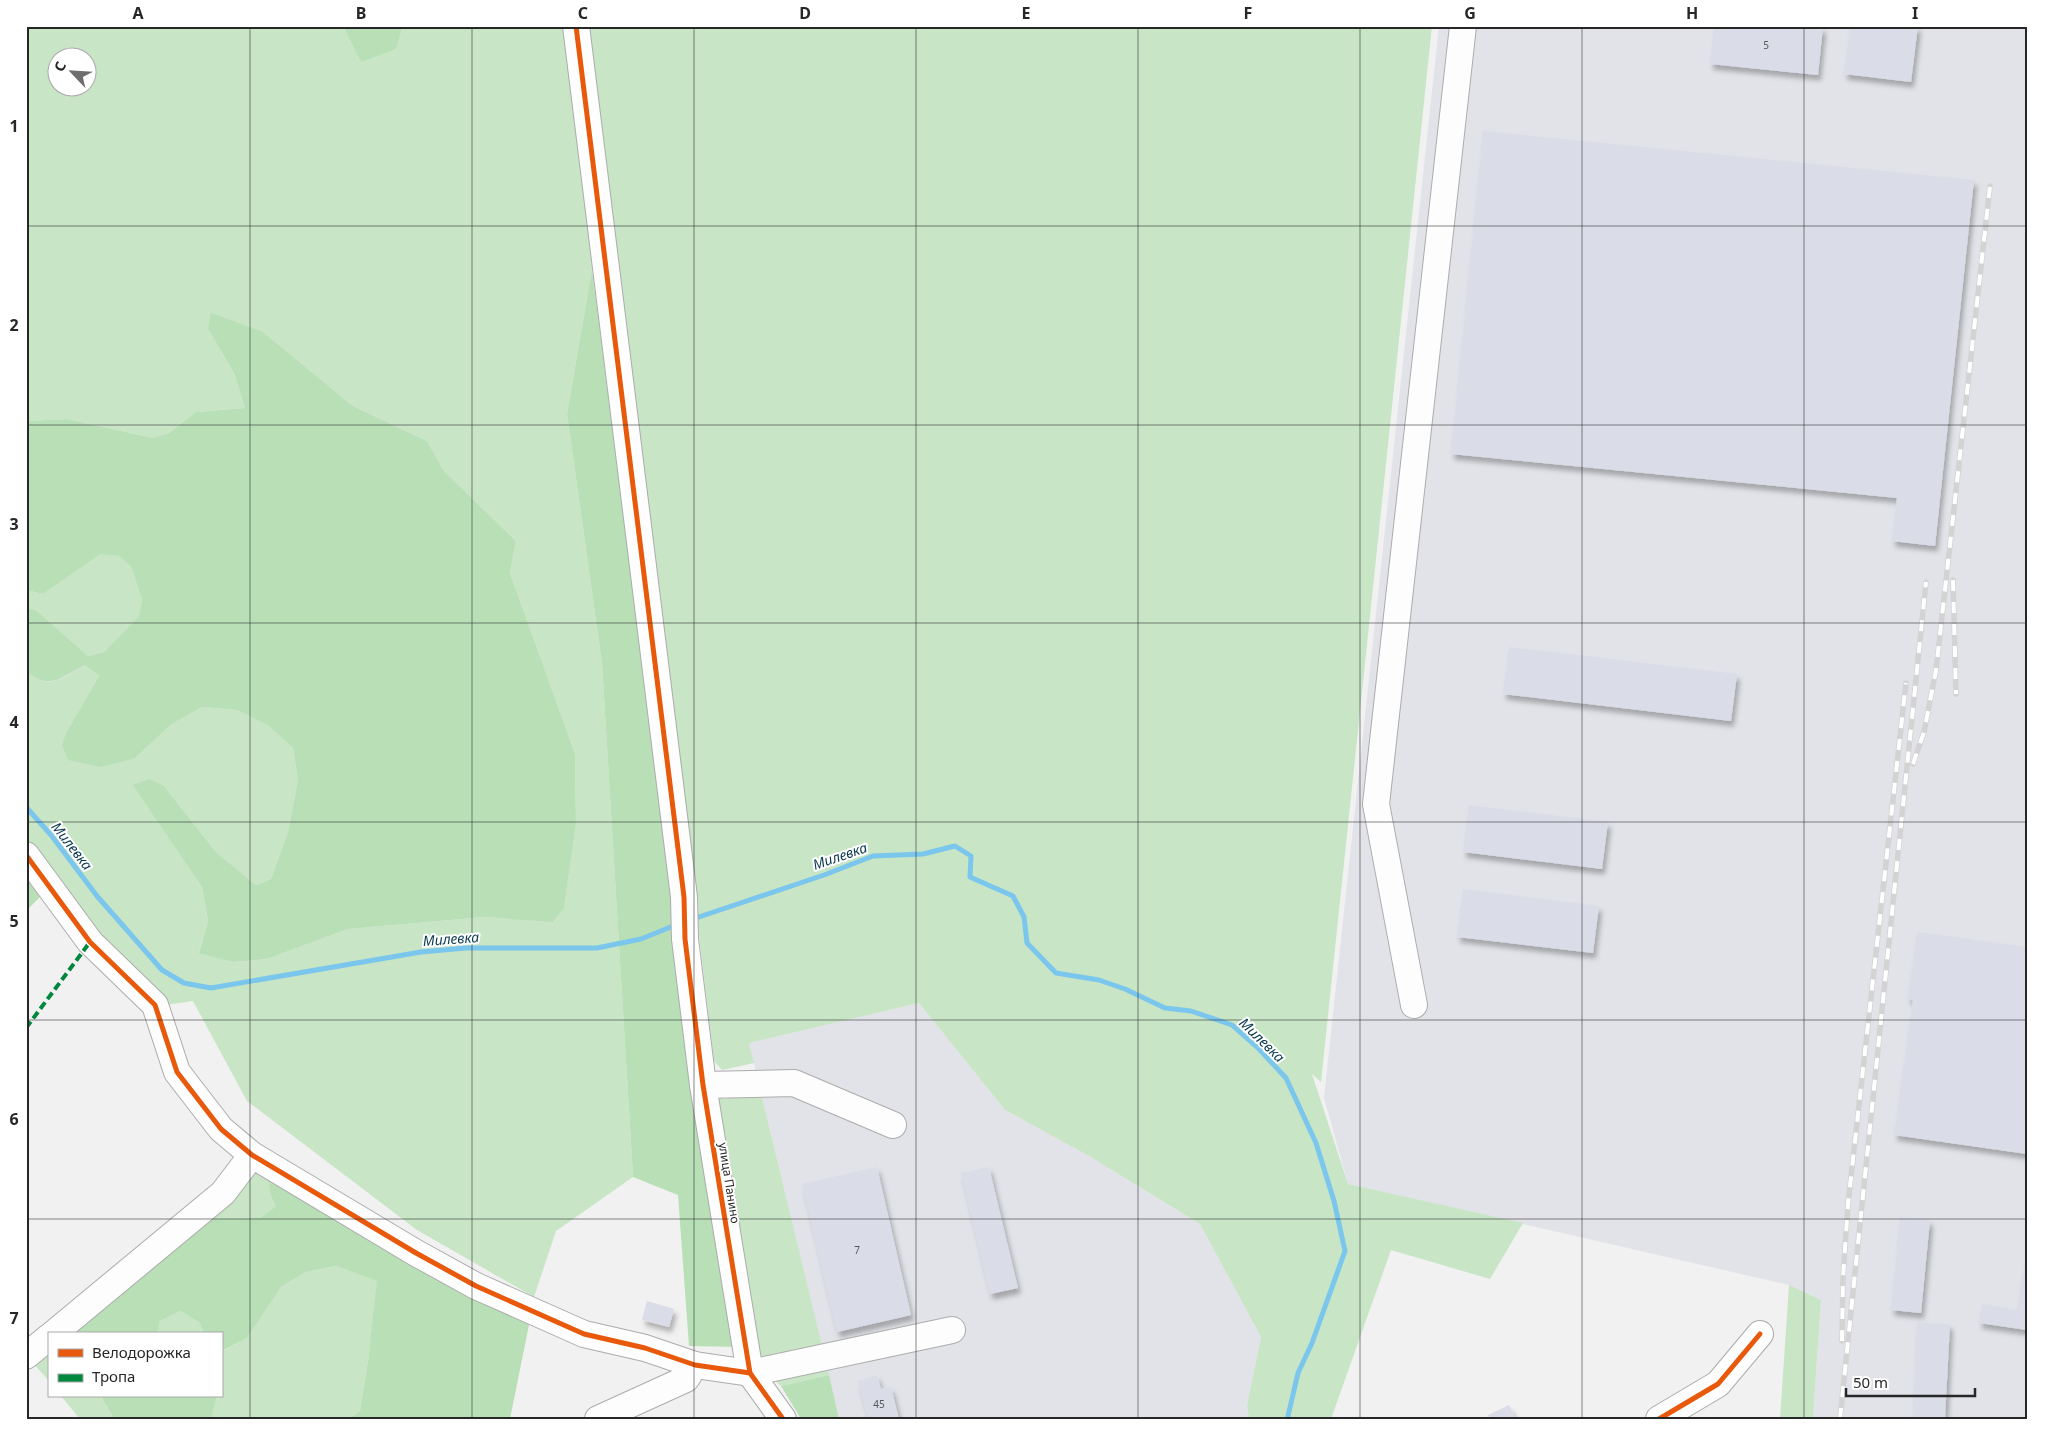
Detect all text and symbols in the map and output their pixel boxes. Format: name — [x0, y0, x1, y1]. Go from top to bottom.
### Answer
text: A — [132, 2, 144, 24]
text: B — [356, 2, 366, 24]
text: C — [578, 2, 588, 24]
text: D — [799, 2, 811, 24]
text: E — [1022, 2, 1031, 24]
text: F — [1244, 2, 1252, 24]
text: G — [1464, 2, 1476, 24]
text: H — [1686, 2, 1698, 24]
text: I — [1912, 2, 1918, 24]
house number: 5 — [1763, 38, 1769, 52]
north arrow — [48, 48, 98, 98]
text: С — [49, 58, 70, 74]
text: 1 — [9, 115, 19, 137]
text: 2 — [9, 314, 19, 336]
text: 3 — [9, 513, 19, 535]
text: 4 — [9, 711, 19, 733]
water label: Милевка — [48, 818, 97, 874]
water label: Милевка — [810, 837, 870, 874]
text: 5 — [9, 910, 19, 932]
water label: Милевка — [422, 927, 480, 950]
water label: Милевка — [1235, 1013, 1289, 1066]
text: 6 — [9, 1108, 19, 1130]
street label: улица Панино — [715, 1141, 744, 1225]
house number: 7 — [854, 1243, 860, 1257]
text: 7 — [9, 1307, 19, 1329]
legend — [48, 1332, 222, 1398]
text: Велодорожка — [92, 1342, 191, 1362]
scale bar — [1846, 1365, 1974, 1397]
text: Тропа — [92, 1366, 135, 1386]
text: 50 m — [1853, 1372, 1888, 1392]
house number: 45 — [873, 1397, 885, 1411]

